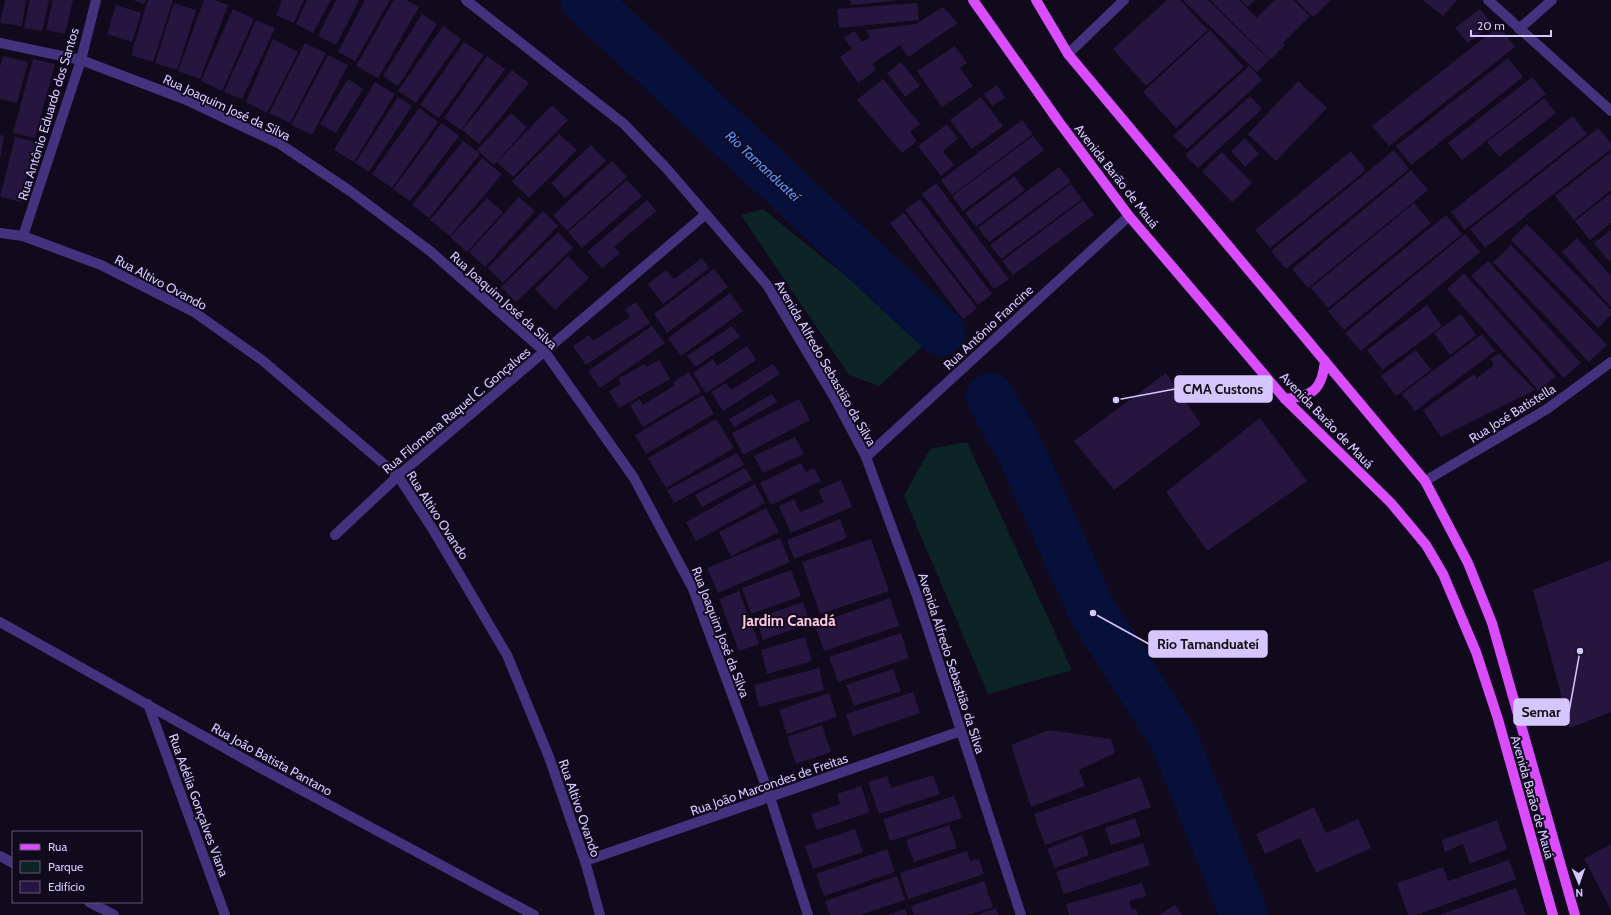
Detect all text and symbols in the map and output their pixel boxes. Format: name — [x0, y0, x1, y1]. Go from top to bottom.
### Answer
scale bar — [1471, 12, 1551, 38]
text: 20 m — [1477, 18, 1505, 33]
street label: Rua Antônio Eduardo dos Santos — [14, 25, 82, 202]
street label: Rua Joaquim José da Silva — [161, 70, 294, 144]
street label: Avenida Barão de Mauá — [1071, 121, 1163, 232]
water label: Rio Tamanduateí — [722, 127, 805, 206]
street label: Rua Joaquim José da Silva — [447, 248, 561, 353]
street label: Rua Altivo Ovando — [112, 251, 210, 313]
street label: Avenida Alfredo Sebastião da Silva — [772, 277, 881, 449]
street label: Rua Antônio Francine — [940, 281, 1036, 373]
street label: Rua Filomena Raquel C. Gonçalves — [379, 343, 534, 477]
street label: Avenida Barão de Mauá — [1277, 368, 1378, 472]
callout: CMA Custons — [1175, 376, 1272, 402]
text: CMA Custons — [1183, 380, 1263, 398]
street label: Rua José Batistella — [1466, 380, 1559, 446]
street label: Rua Altivo Ovando — [403, 468, 473, 562]
street label: Rua Joaquim José da Silva — [689, 564, 754, 700]
street label: Avenida Alfredo Sebastião da Silva — [915, 571, 989, 756]
district label: Jardim Canadá — [741, 612, 836, 630]
callout: Rio Tamanduateí — [1149, 631, 1267, 657]
text: Rio Tamanduateí — [1157, 635, 1260, 653]
callout: Semar — [1514, 699, 1569, 725]
text: Semar — [1521, 703, 1561, 721]
street label: Rua João Batista Pantano — [209, 719, 335, 799]
street label: Rua Adélia Gonçalves Viana — [166, 731, 233, 879]
street label: Avenida Barão de Mauá — [1508, 733, 1559, 861]
street label: Rua João Marcondes de Freitas — [688, 749, 851, 819]
street label: Rua Altivo Ovando — [556, 757, 604, 859]
legend — [12, 831, 142, 903]
text: Rua — [48, 839, 67, 854]
text: Parque — [48, 859, 83, 874]
north arrow — [1559, 863, 1599, 903]
text: Edifício — [48, 879, 85, 894]
text: N — [1575, 886, 1583, 900]

